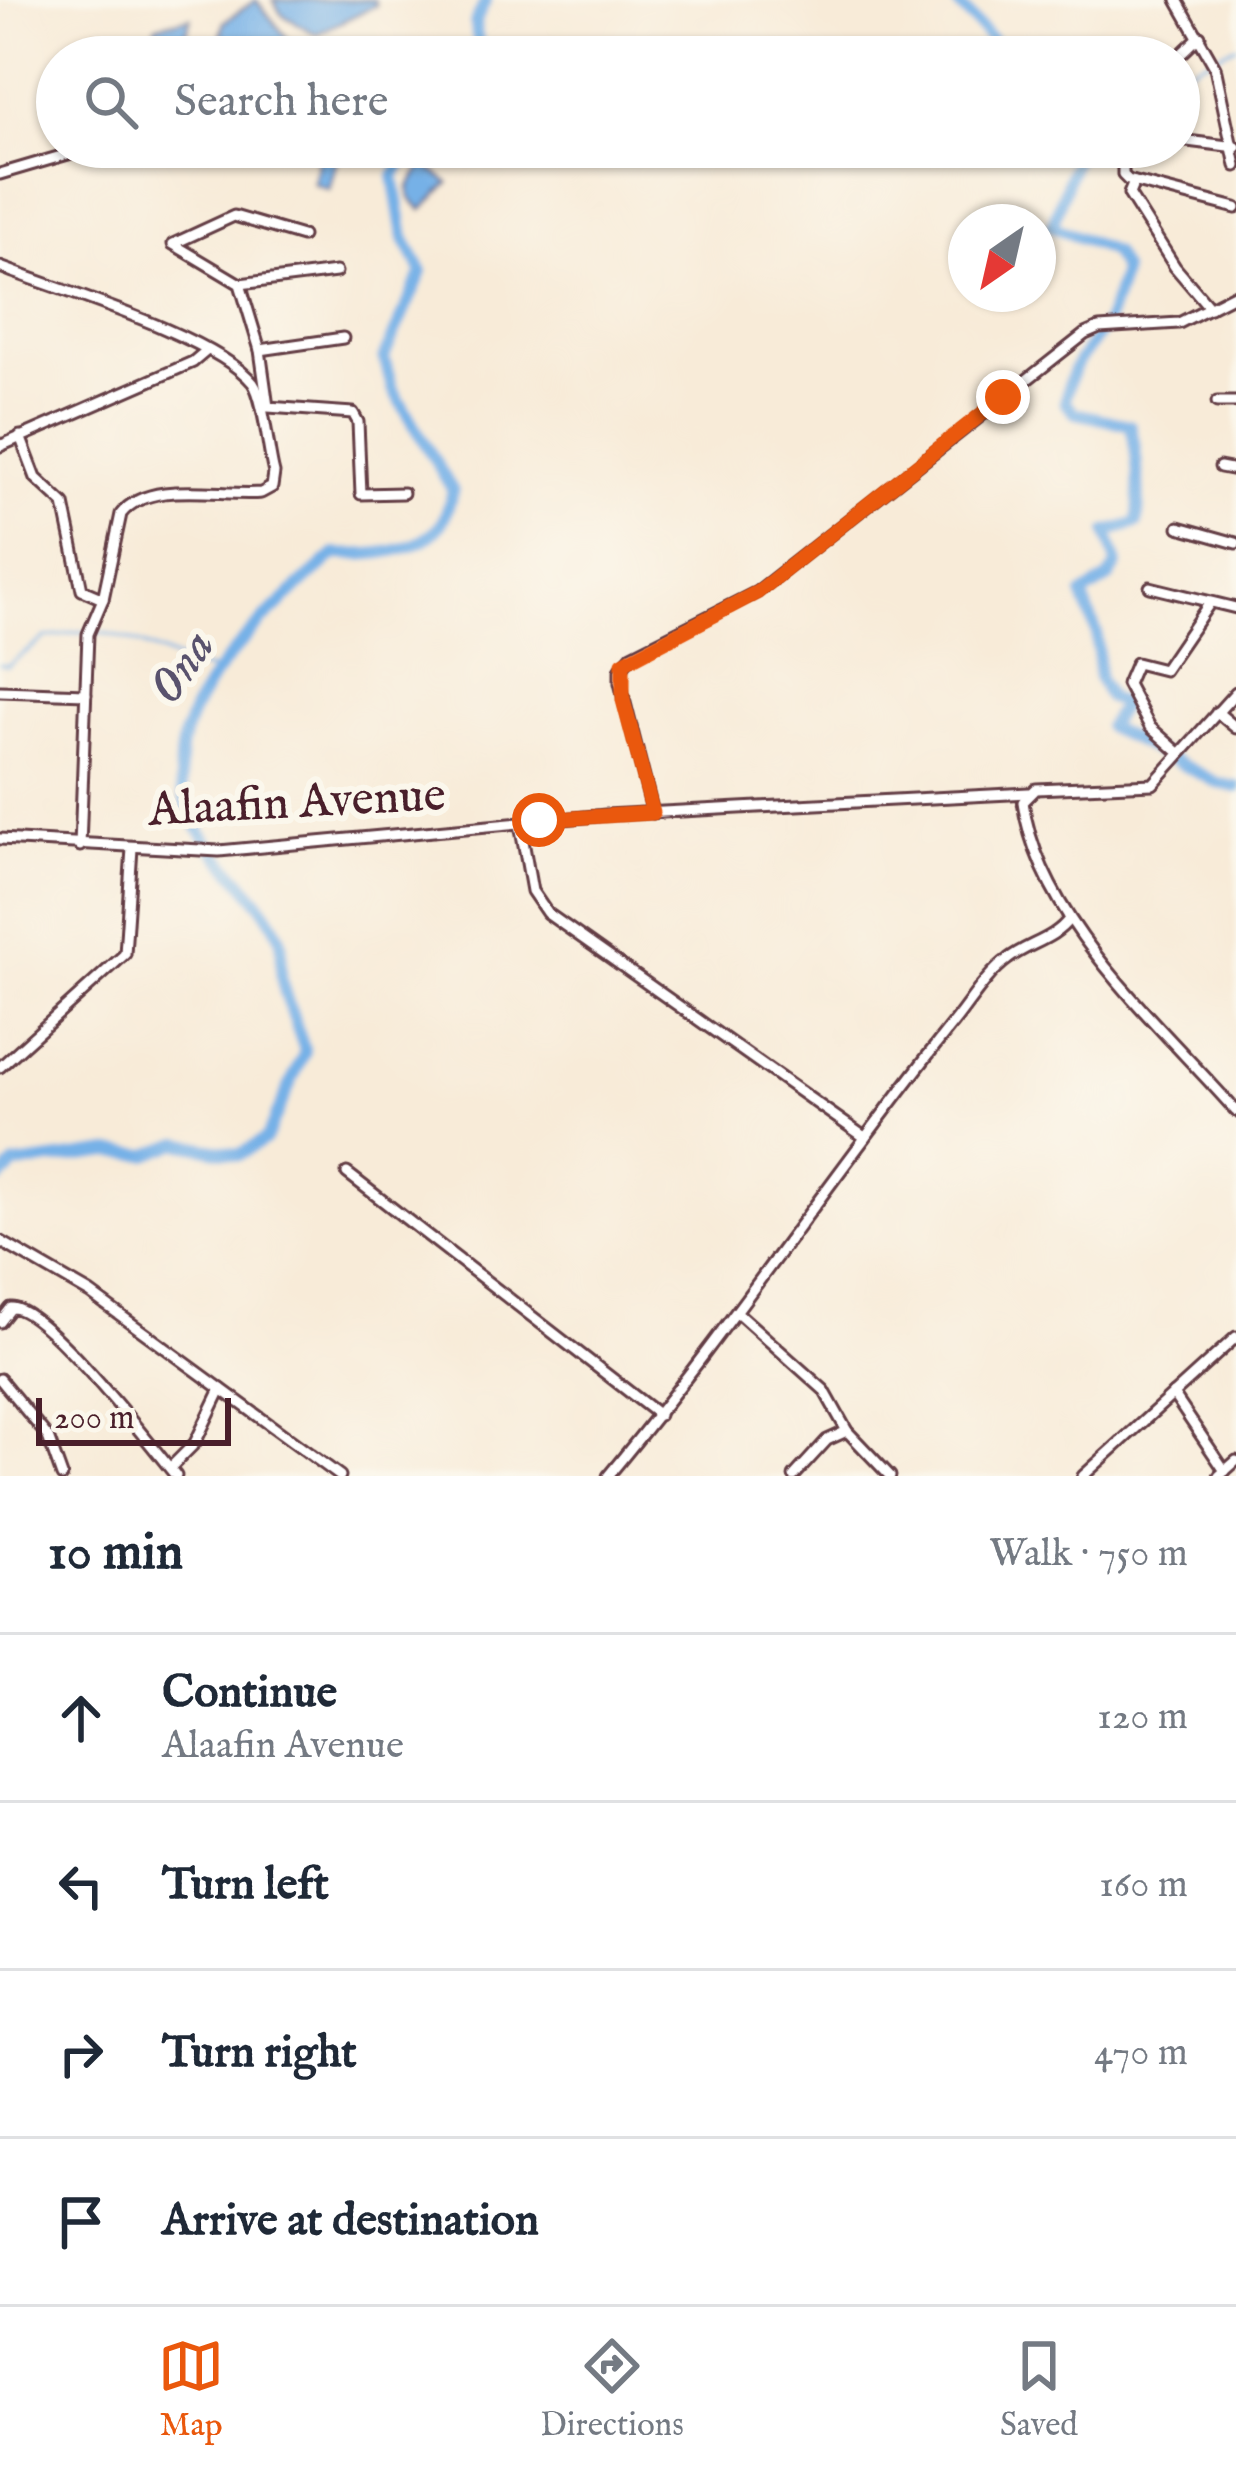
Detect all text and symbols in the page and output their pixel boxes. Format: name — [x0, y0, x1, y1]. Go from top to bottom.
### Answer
search box — [36, 36, 1200, 168]
icon: search — [78, 69, 144, 135]
text: Search here — [174, 74, 388, 131]
north arrow — [948, 204, 1056, 312]
route end — [976, 370, 1030, 424]
water label: Ona — [135, 618, 231, 718]
street label: Alaafin Avenue — [146, 766, 447, 842]
route start — [512, 793, 566, 847]
scale bar — [36, 1392, 231, 1445]
text: 200 m — [54, 1398, 135, 1440]
text: 10 min — [48, 1522, 183, 1587]
text: Walk · 750 m — [989, 1530, 1188, 1579]
text: Continue — [162, 1665, 337, 1722]
icon: ahead — [48, 1685, 114, 1751]
text: 120 m — [1097, 1693, 1188, 1742]
text: Alaafin Avenue — [162, 1722, 404, 1771]
icon: left — [48, 1853, 114, 1919]
text: Turn left — [162, 1857, 329, 1914]
text: 160 m — [1099, 1861, 1188, 1910]
icon: right — [48, 2021, 114, 2087]
text: Turn right — [162, 2025, 357, 2082]
text: 470 m — [1094, 2029, 1188, 2078]
icon: arrive — [48, 2189, 114, 2255]
text: Arrive at destination — [162, 2193, 539, 2250]
tab: Map — [158, 2333, 224, 2447]
tab: Directions — [540, 2333, 684, 2447]
tab: Saved — [1000, 2333, 1078, 2447]

